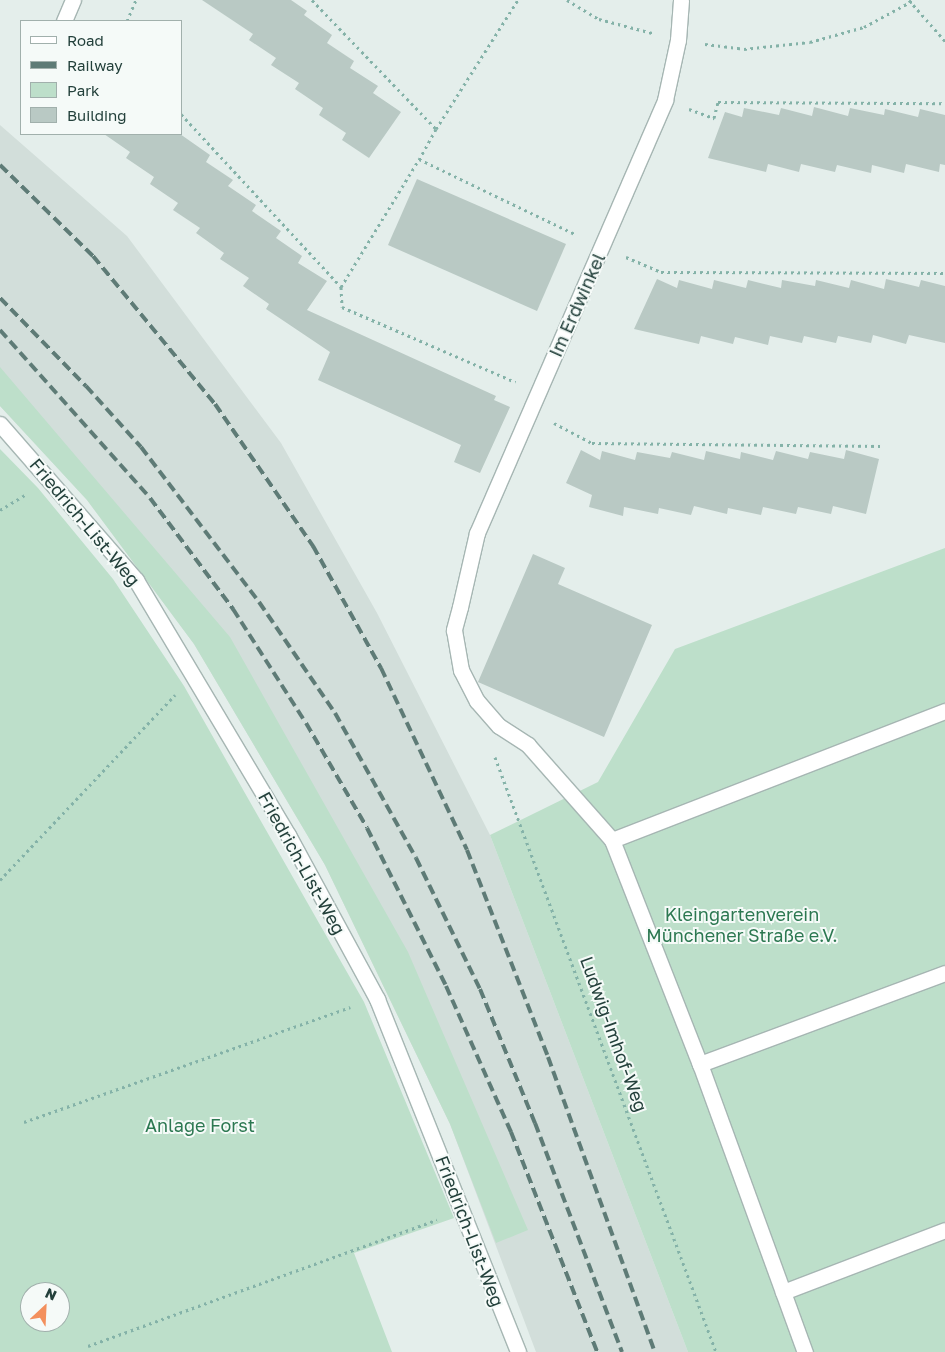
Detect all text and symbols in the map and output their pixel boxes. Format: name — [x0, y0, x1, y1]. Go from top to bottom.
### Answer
legend — [20, 20, 182, 135]
text: Road — [67, 31, 104, 49]
text: Railway — [67, 56, 123, 74]
text: Park — [67, 81, 99, 99]
text: Building — [67, 106, 127, 124]
street label: Im Erdwinkel — [544, 250, 610, 360]
street label: Friedrich-List-Weg — [25, 454, 145, 590]
street label: Friedrich-List-Weg — [254, 788, 350, 938]
park label: Kleingartenverein Münchener Straße e.V. — [646, 904, 838, 946]
street label: Ludwig-Imhof-Weg — [576, 953, 652, 1115]
park label: Anlage Forst — [145, 1114, 255, 1136]
street label: Friedrich-List-Weg — [431, 1152, 509, 1310]
north arrow — [20, 1282, 70, 1332]
text: N — [43, 1284, 60, 1304]

